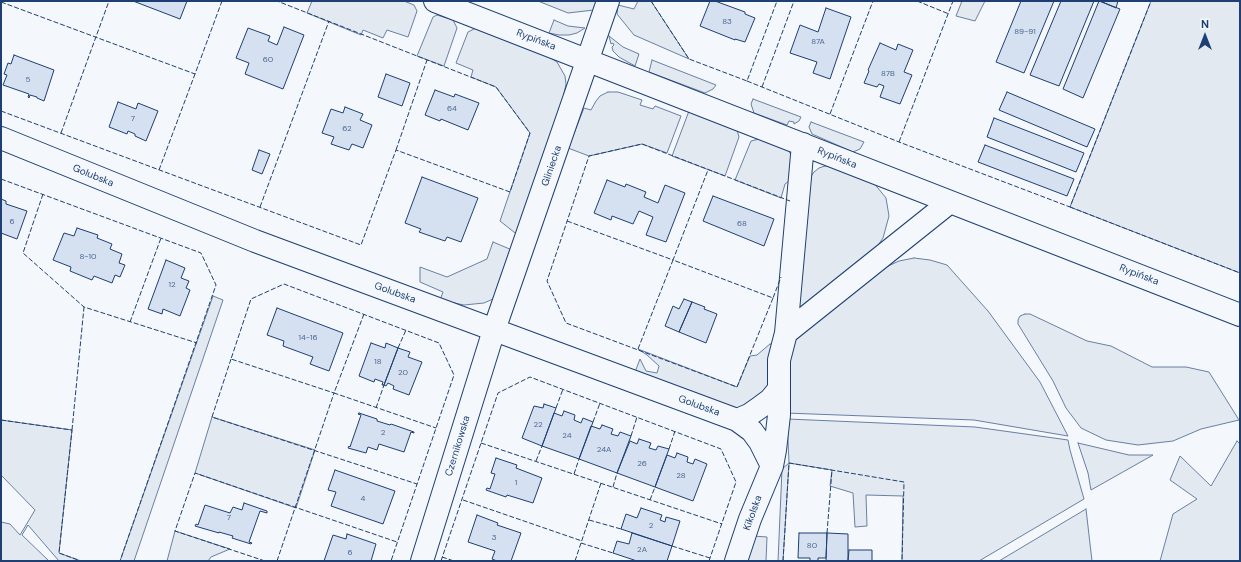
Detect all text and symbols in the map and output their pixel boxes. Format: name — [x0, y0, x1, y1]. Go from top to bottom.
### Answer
north arrow — [1185, 16, 1225, 56]
house number: 83 — [722, 17, 732, 27]
text: N — [1201, 17, 1209, 31]
street label: Rypińska — [515, 27, 557, 53]
house number: 89-91 — [1014, 27, 1036, 37]
house number: 87A — [811, 37, 825, 47]
house number: 60 — [263, 55, 273, 65]
house number: 87B — [881, 69, 895, 79]
house number: 5 — [26, 75, 30, 85]
house number: 64 — [447, 104, 457, 114]
house number: 7 — [131, 114, 135, 124]
house number: 62 — [342, 124, 352, 134]
street label: Gliniecka — [539, 144, 565, 188]
street label: Rypińska — [816, 145, 858, 171]
street label: Golubska — [71, 162, 115, 190]
house number: 6 — [9, 217, 15, 227]
house number: 68 — [737, 219, 747, 229]
house number: 8-10 — [79, 252, 97, 262]
street label: Rypińska — [1118, 262, 1160, 288]
house number: 12 — [168, 280, 176, 290]
street label: Golubska — [373, 280, 417, 306]
house number: 14-16 — [298, 333, 318, 343]
house number: 18 — [374, 357, 382, 367]
house number: 20 — [398, 368, 408, 378]
street label: Golubska — [677, 393, 721, 419]
street label: Czernikowska — [443, 414, 473, 478]
house number: 22 — [533, 420, 543, 430]
house number: 2 — [381, 428, 385, 438]
house number: 24 — [562, 431, 572, 441]
house number: 24A — [597, 445, 611, 455]
house number: 26 — [637, 459, 647, 469]
house number: 28 — [676, 471, 686, 481]
house number: 1 — [515, 478, 517, 488]
house number: 4 — [361, 494, 365, 504]
street label: Kikolska — [741, 494, 765, 532]
house number: 7 — [227, 513, 231, 523]
house number: 2 — [649, 521, 653, 531]
house number: 3 — [492, 533, 496, 543]
house number: 80 — [807, 541, 817, 551]
house number: 2A — [637, 545, 647, 555]
house number: 6 — [347, 548, 353, 558]

